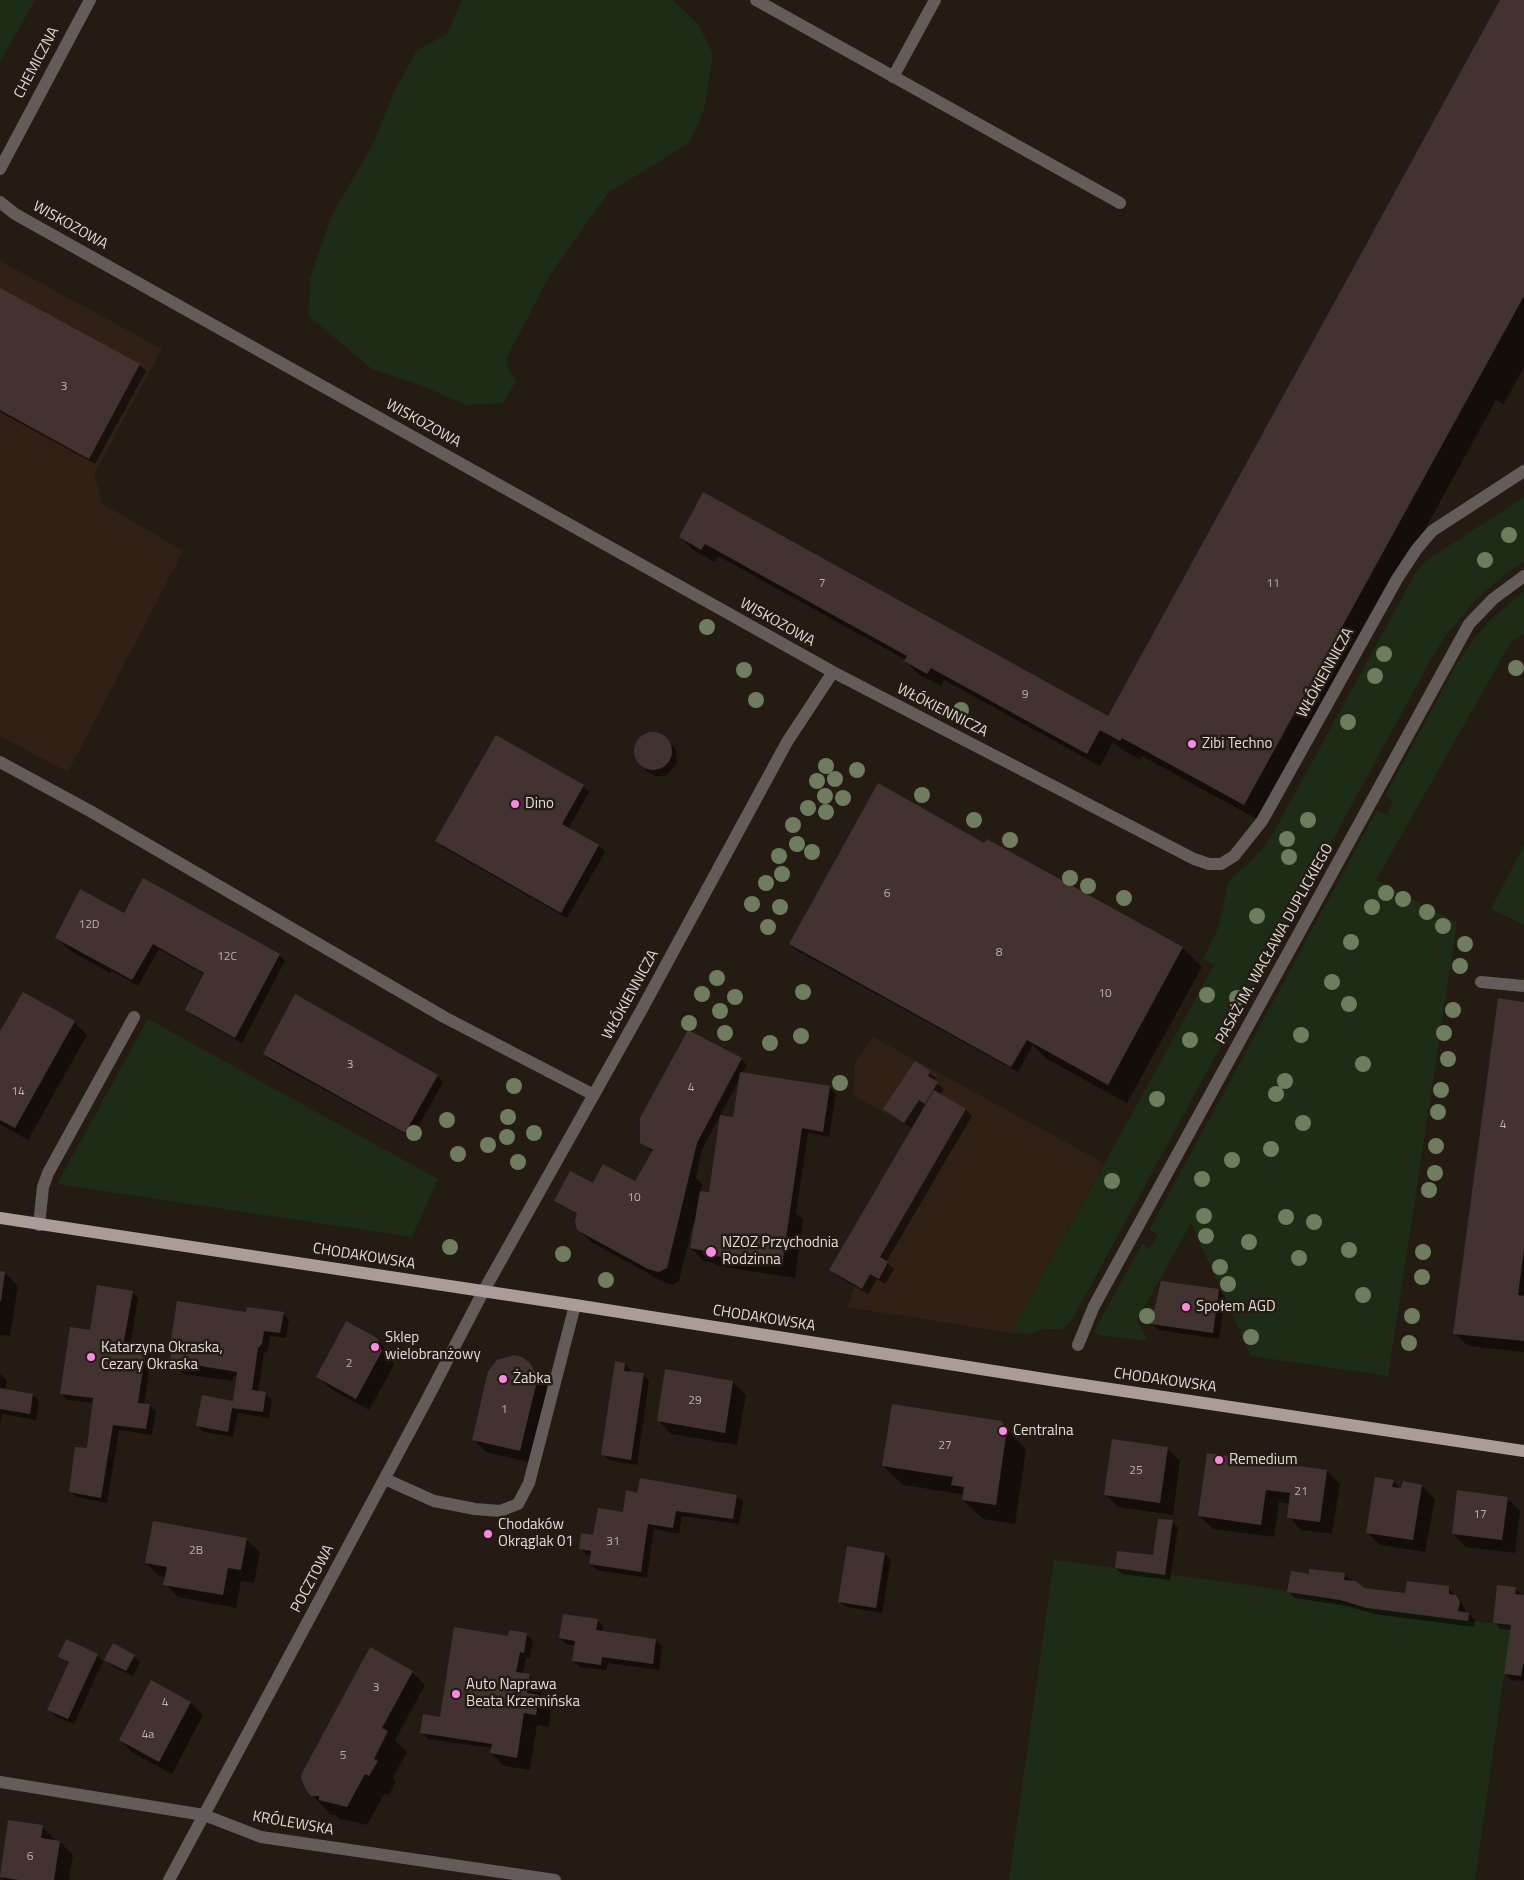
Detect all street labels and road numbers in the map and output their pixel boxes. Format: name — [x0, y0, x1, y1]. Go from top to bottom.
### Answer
street label: CHEMICZNA — [11, 24, 63, 102]
street label: WISKOZOWA — [29, 198, 111, 254]
street label: WISKOZOWA — [382, 396, 464, 452]
street label: WISKOZOWA — [736, 595, 818, 651]
street label: WŁÓKIENNICZA — [1294, 625, 1358, 721]
street label: WŁÓKIENNICZA — [893, 680, 991, 742]
street label: PASAŻ IM. WACŁAWA DUPLICKIEGO — [1212, 841, 1338, 1047]
street label: WŁÓKIENNICZA — [599, 947, 663, 1043]
street label: CHODAKOWSKA — [311, 1240, 417, 1274]
street label: CHODAKOWSKA — [711, 1302, 817, 1336]
street label: CHODAKOWSKA — [1112, 1365, 1218, 1397]
street label: POCZTOWA — [288, 1542, 338, 1616]
street label: KRÓLEWSKA — [251, 1808, 335, 1840]

